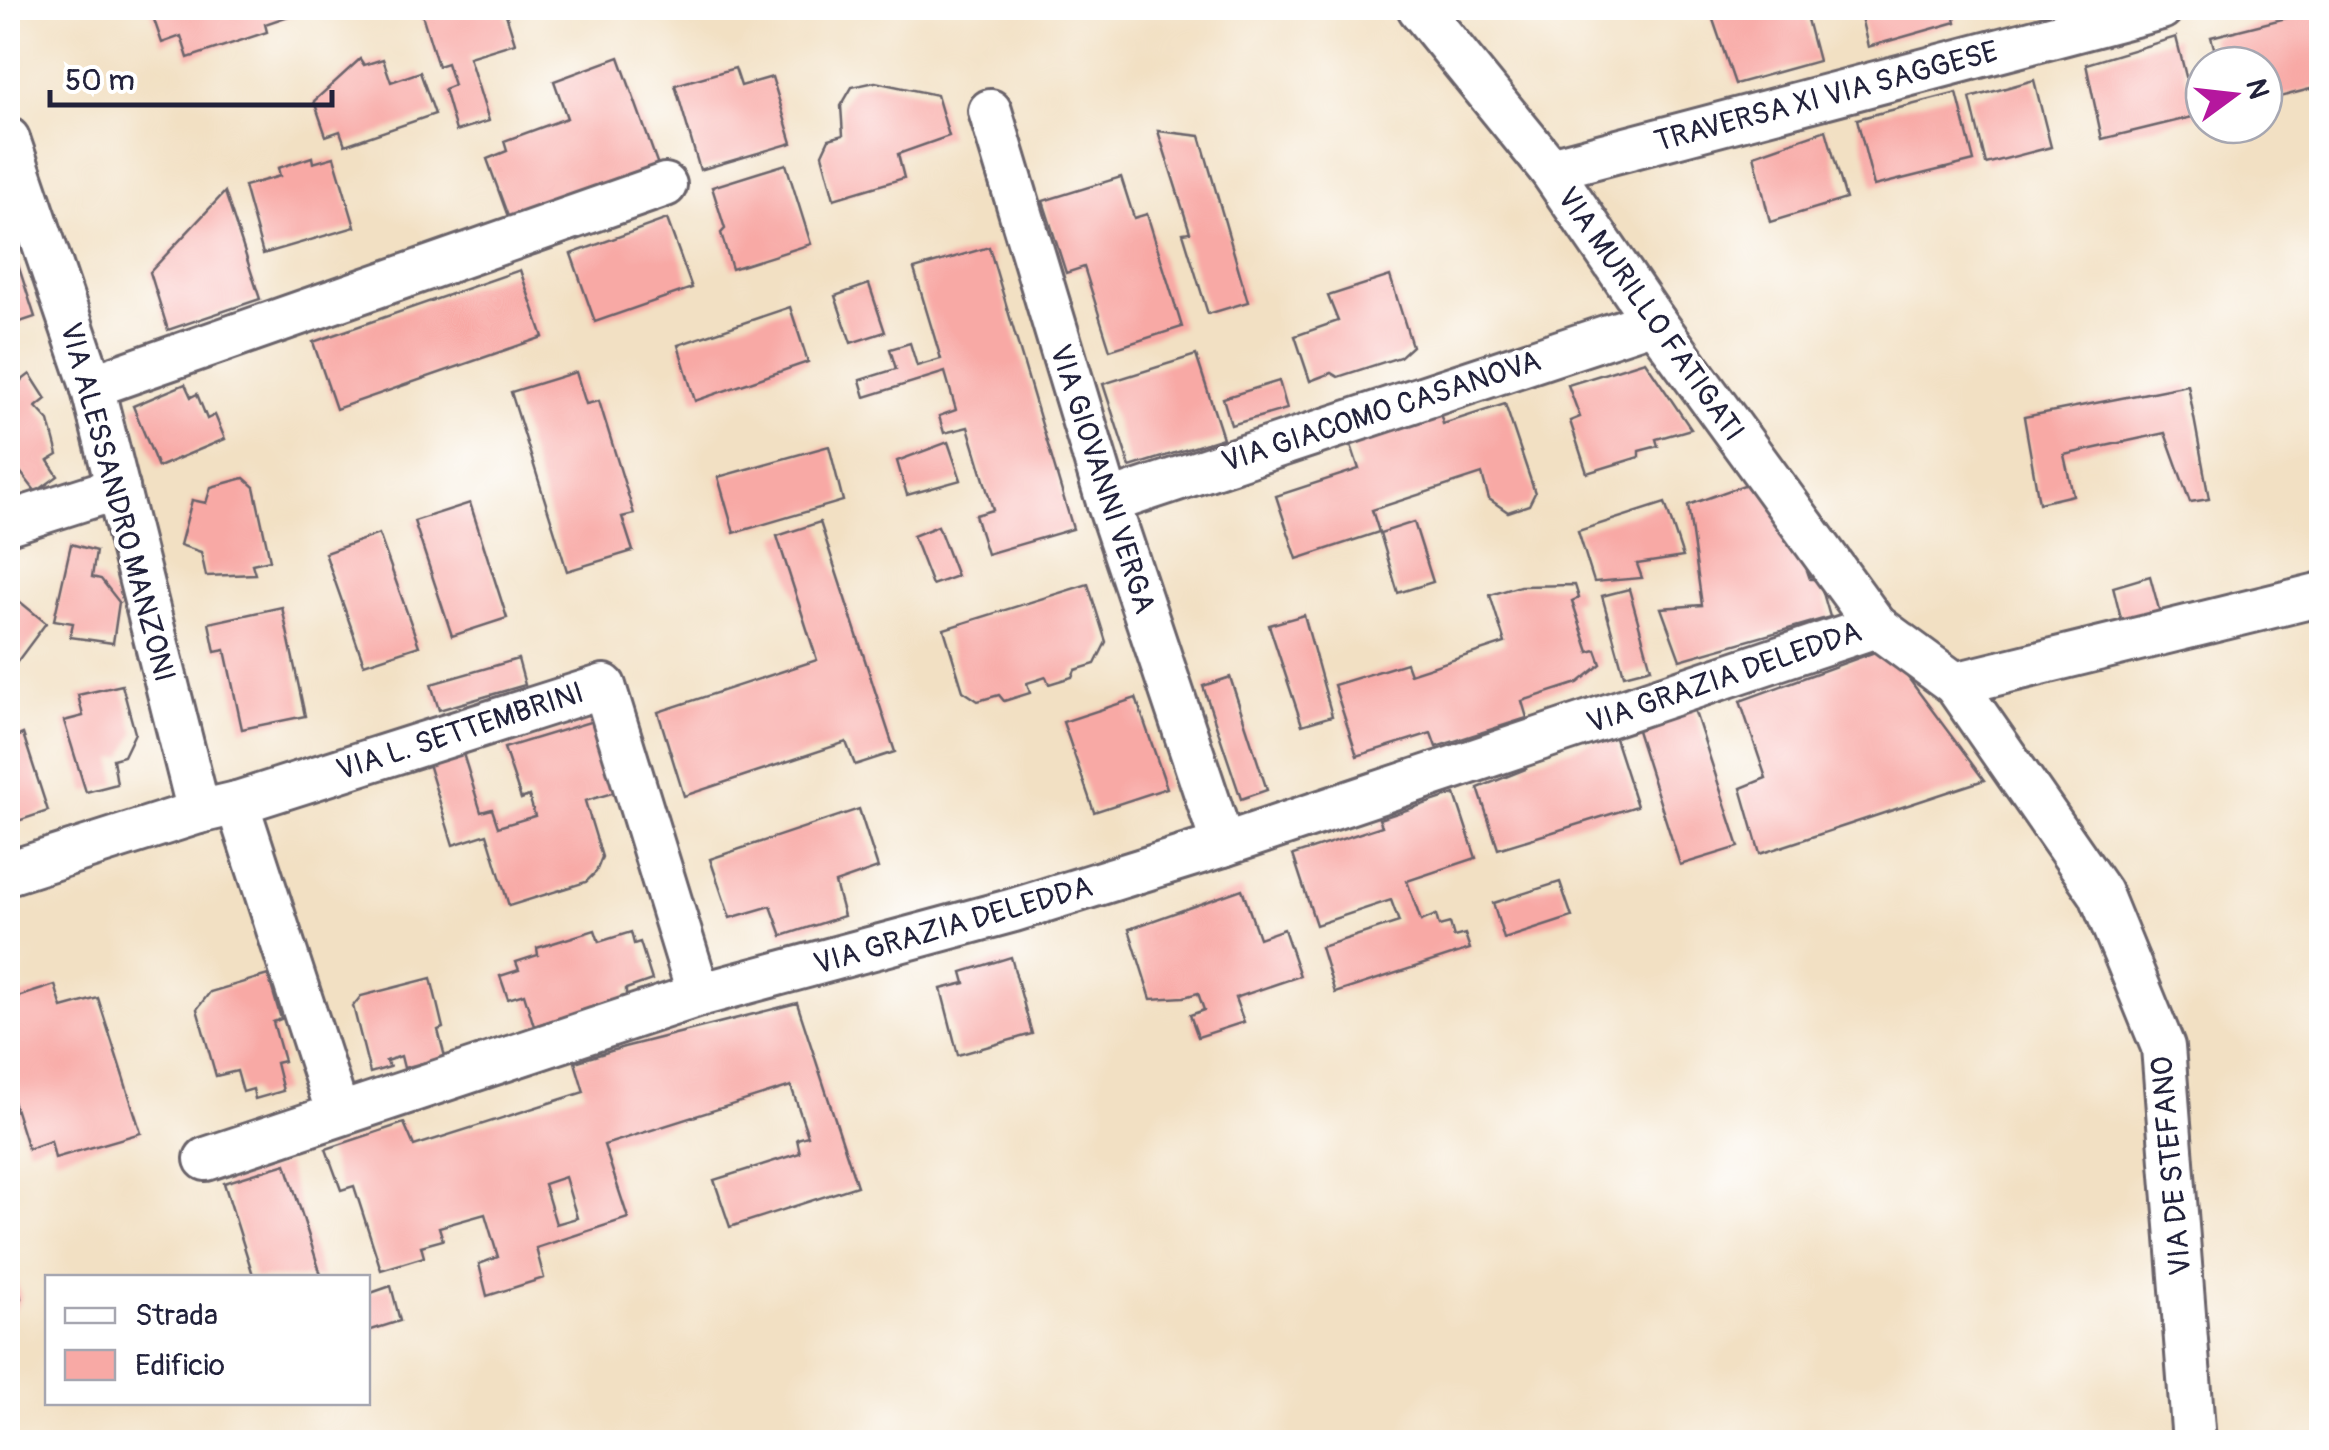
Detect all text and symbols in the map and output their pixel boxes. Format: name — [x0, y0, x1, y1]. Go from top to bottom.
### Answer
street label: TRAVERSA XI VIA SAGGESE — [1650, 33, 2002, 160]
scale bar — [50, 45, 332, 107]
north arrow — [2184, 45, 2284, 145]
text: 50 m — [65, 62, 135, 99]
text: N — [2237, 75, 2276, 103]
street label: VIA MURILLO FATIGATI — [1549, 180, 1752, 448]
street label: VIA ALESSANDRO MANZONI — [52, 318, 183, 686]
street label: VIA GIOVANNI VERGA — [1042, 340, 1164, 618]
street label: VIA GIACOMO CASANOVA — [1217, 342, 1545, 481]
street label: VIA GRAZIA DELEDDA — [1582, 613, 1866, 742]
street label: VIA L. SETTEMBRINI — [332, 674, 588, 789]
street label: VIA GRAZIA DELEDDA — [810, 868, 1097, 983]
street label: VIA DE STEFANO — [2143, 1055, 2200, 1277]
legend — [45, 1275, 370, 1405]
text: Strada — [135, 1297, 218, 1334]
text: Edificio — [135, 1347, 225, 1384]

